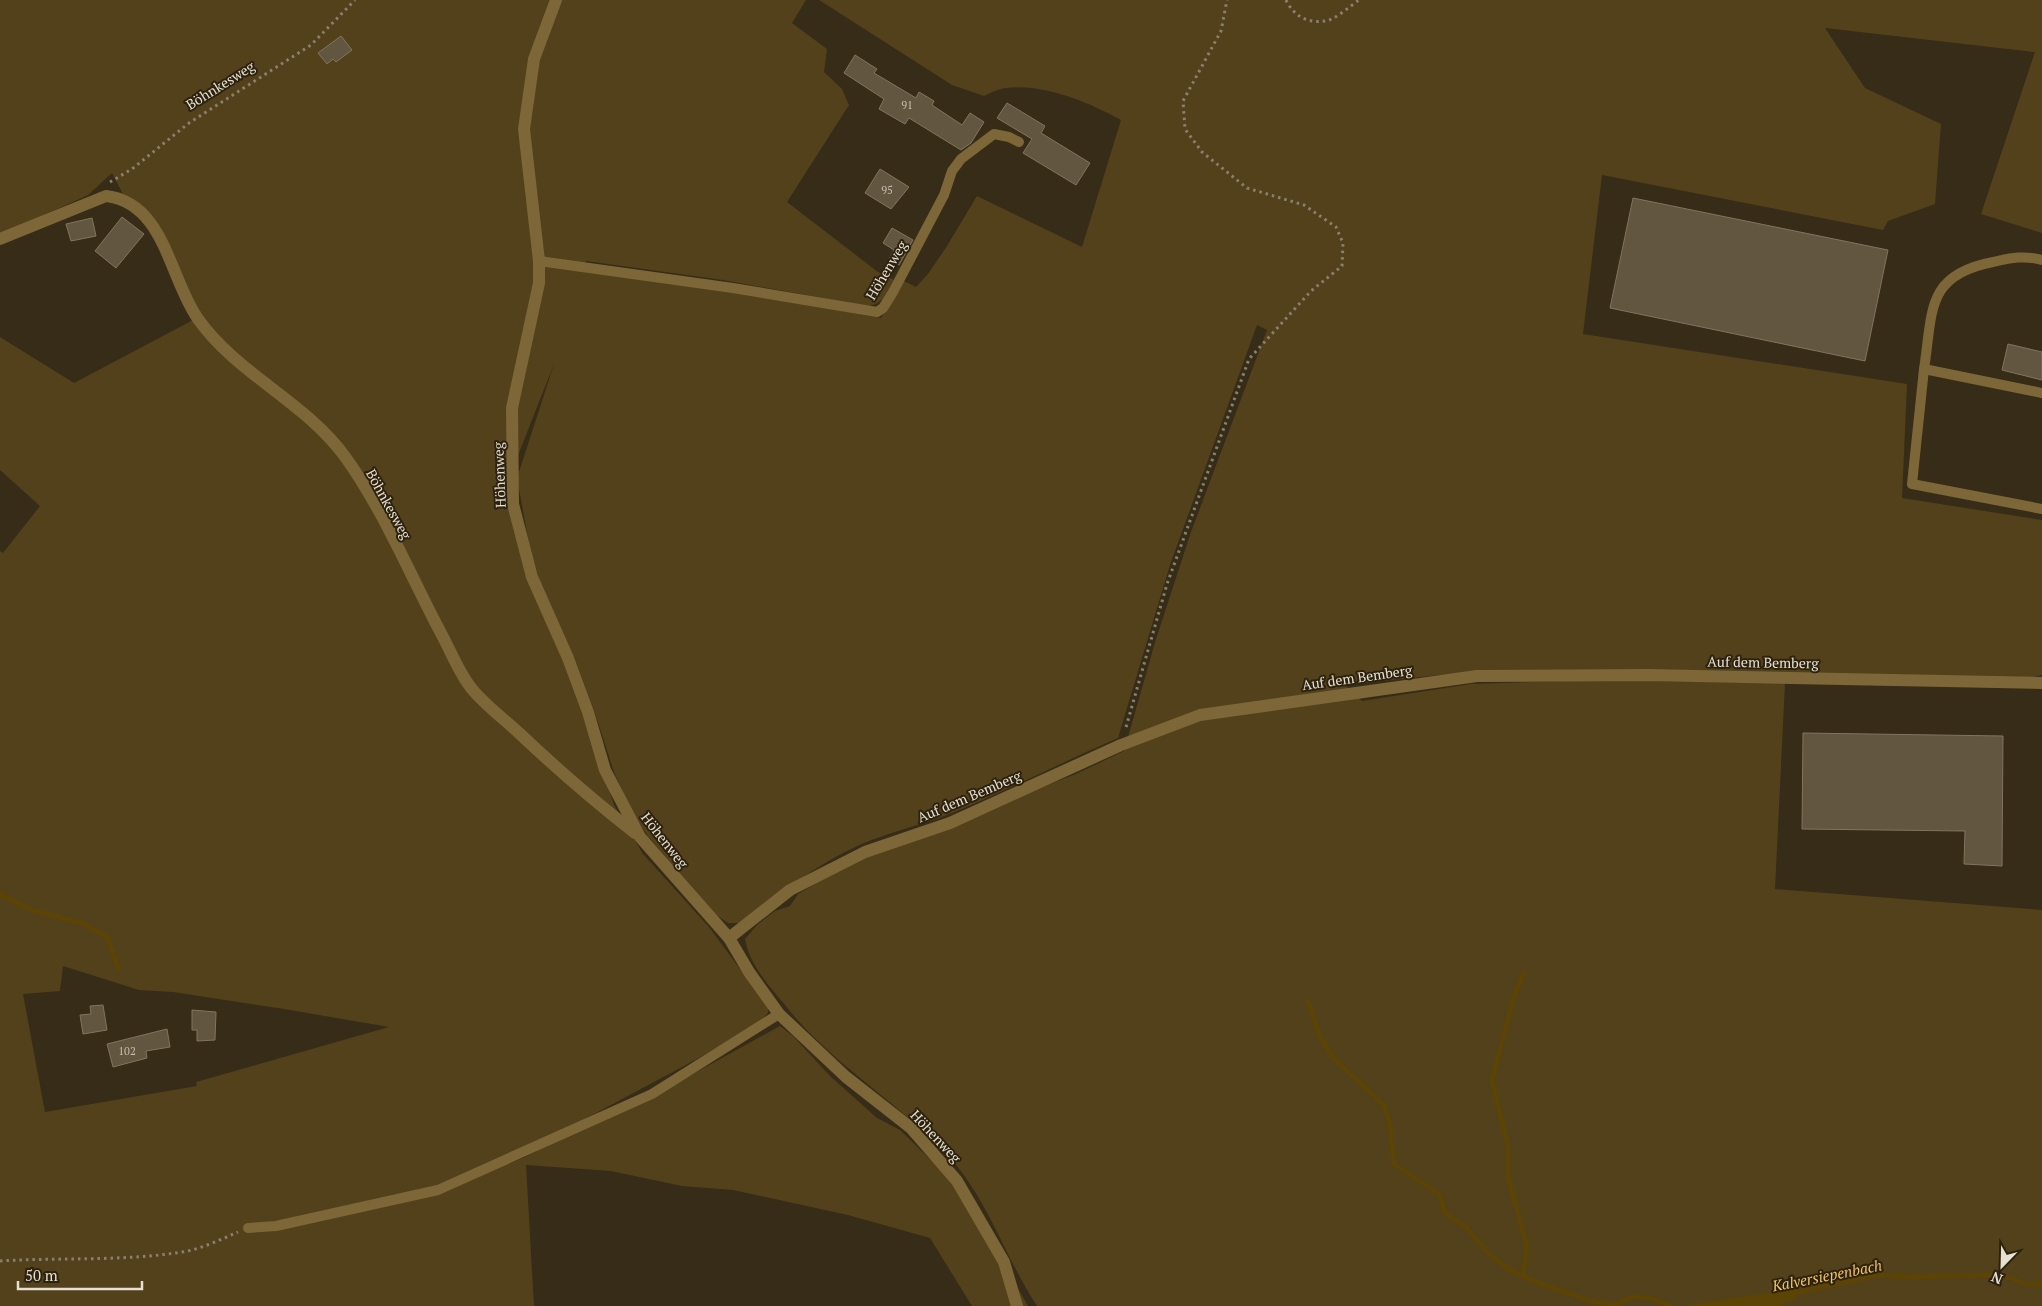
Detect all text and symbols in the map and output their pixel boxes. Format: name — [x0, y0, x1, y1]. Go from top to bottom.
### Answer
street label: Böhnkesweg — [182, 56, 258, 114]
house number: 91 — [901, 98, 913, 112]
house number: 95 — [881, 183, 893, 197]
street label: Höhenweg — [861, 236, 911, 303]
street label: Höhenweg — [488, 441, 510, 508]
street label: Böhnkesweg — [362, 466, 416, 543]
street label: Auf dem Bemberg — [1707, 652, 1819, 672]
street label: Auf dem Bemberg — [1301, 660, 1414, 694]
street label: Auf dem Bemberg — [914, 765, 1024, 826]
street label: Höhenweg — [637, 808, 693, 872]
house number: 102 — [118, 1044, 136, 1058]
street label: Höhenweg — [907, 1105, 966, 1167]
north arrow — [1977, 1241, 2027, 1291]
water label: Kalversiepenbach — [1769, 1255, 1884, 1296]
scale bar — [18, 1258, 141, 1290]
text: 50 m — [25, 1265, 58, 1285]
text: N — [1988, 1267, 2005, 1289]

